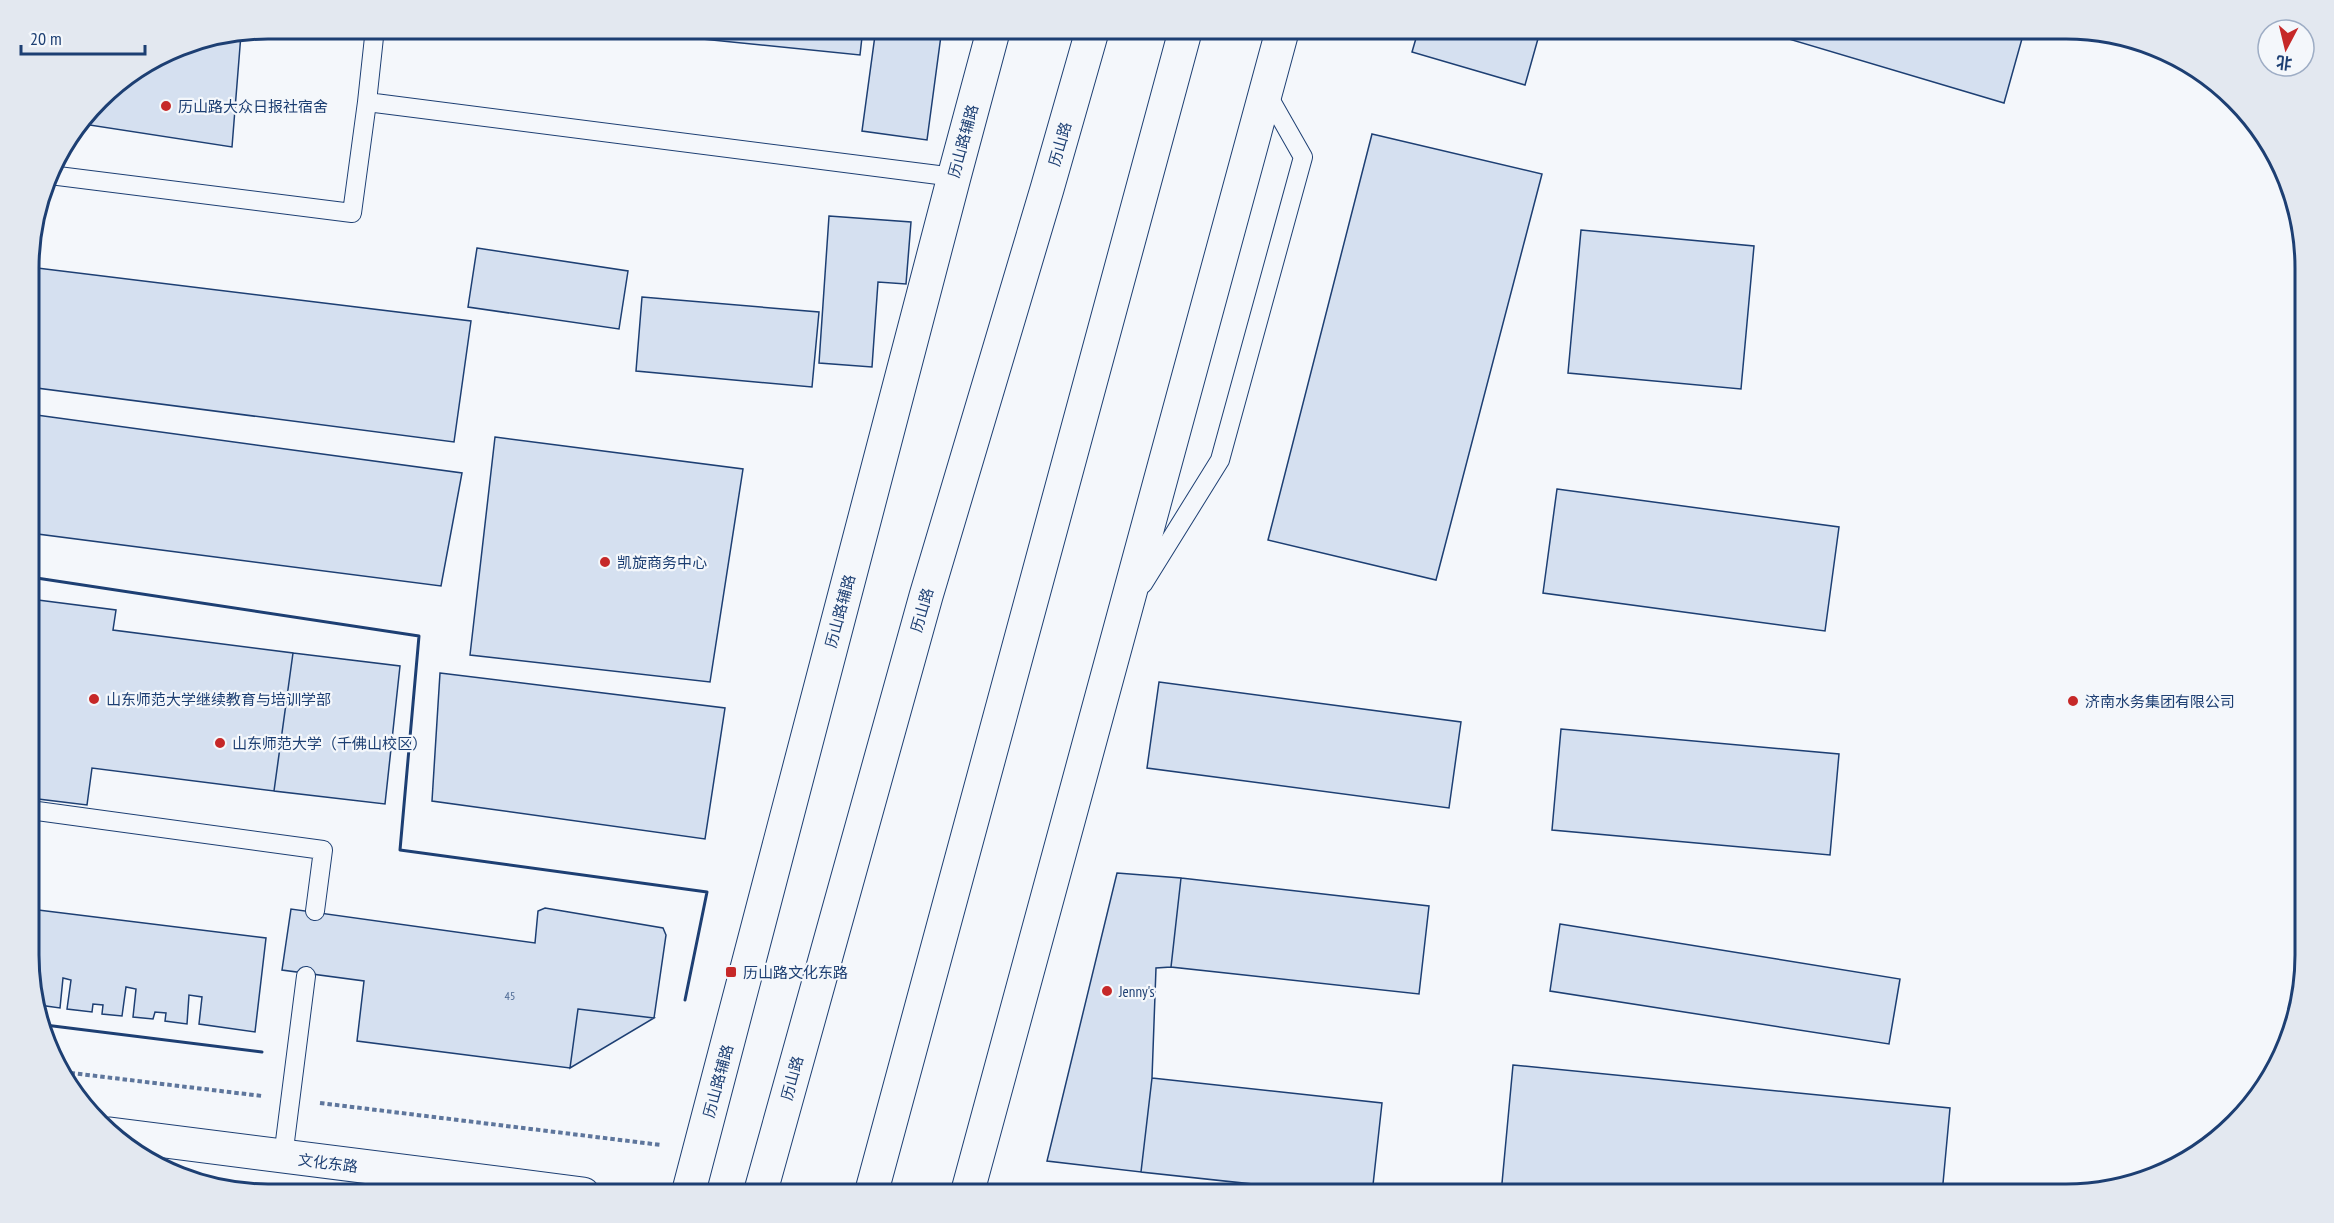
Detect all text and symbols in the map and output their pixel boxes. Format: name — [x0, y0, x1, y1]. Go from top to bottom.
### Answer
scale bar — [21, 18, 146, 56]
north arrow — [2256, 18, 2316, 78]
text: 20 m — [30, 27, 62, 50]
text: 北 — [2275, 52, 2293, 74]
place label: 历山路大众日报社宿舍 — [178, 97, 328, 116]
marker: 历山路大众日报社宿舍 — [159, 99, 173, 113]
street label: 历山路辅路 — [944, 102, 982, 180]
street label: 历山路 — [1045, 120, 1075, 168]
place label: 凯旋商务中心 — [617, 553, 707, 572]
marker: 凯旋商务中心 — [598, 555, 612, 569]
street label: 历山路辅路 — [821, 572, 859, 650]
street label: 历山路 — [907, 586, 937, 634]
place label: 山东师范大学继续教育与培训学部 — [106, 690, 331, 709]
marker: 山东师范大学继续教育与培训学部 — [87, 692, 101, 706]
place label: 济南水务集团有限公司 — [2085, 692, 2235, 711]
marker: 济南水务集团有限公司 — [2066, 694, 2080, 708]
place label: 山东师范大学（千佛山校区） — [232, 734, 427, 753]
marker: 山东师范大学（千佛山校区） — [213, 736, 227, 750]
place label: 历山路文化东路 — [743, 963, 848, 982]
marker: 历山路文化东路 — [724, 965, 738, 979]
place label: Jenny's — [1118, 982, 1155, 1001]
marker: Jenny's — [1100, 984, 1114, 998]
house number: 45 — [505, 988, 515, 1003]
street label: 历山路辅路 — [699, 1042, 737, 1120]
street label: 历山路 — [777, 1054, 807, 1102]
street label: 文化东路 — [297, 1150, 359, 1176]

